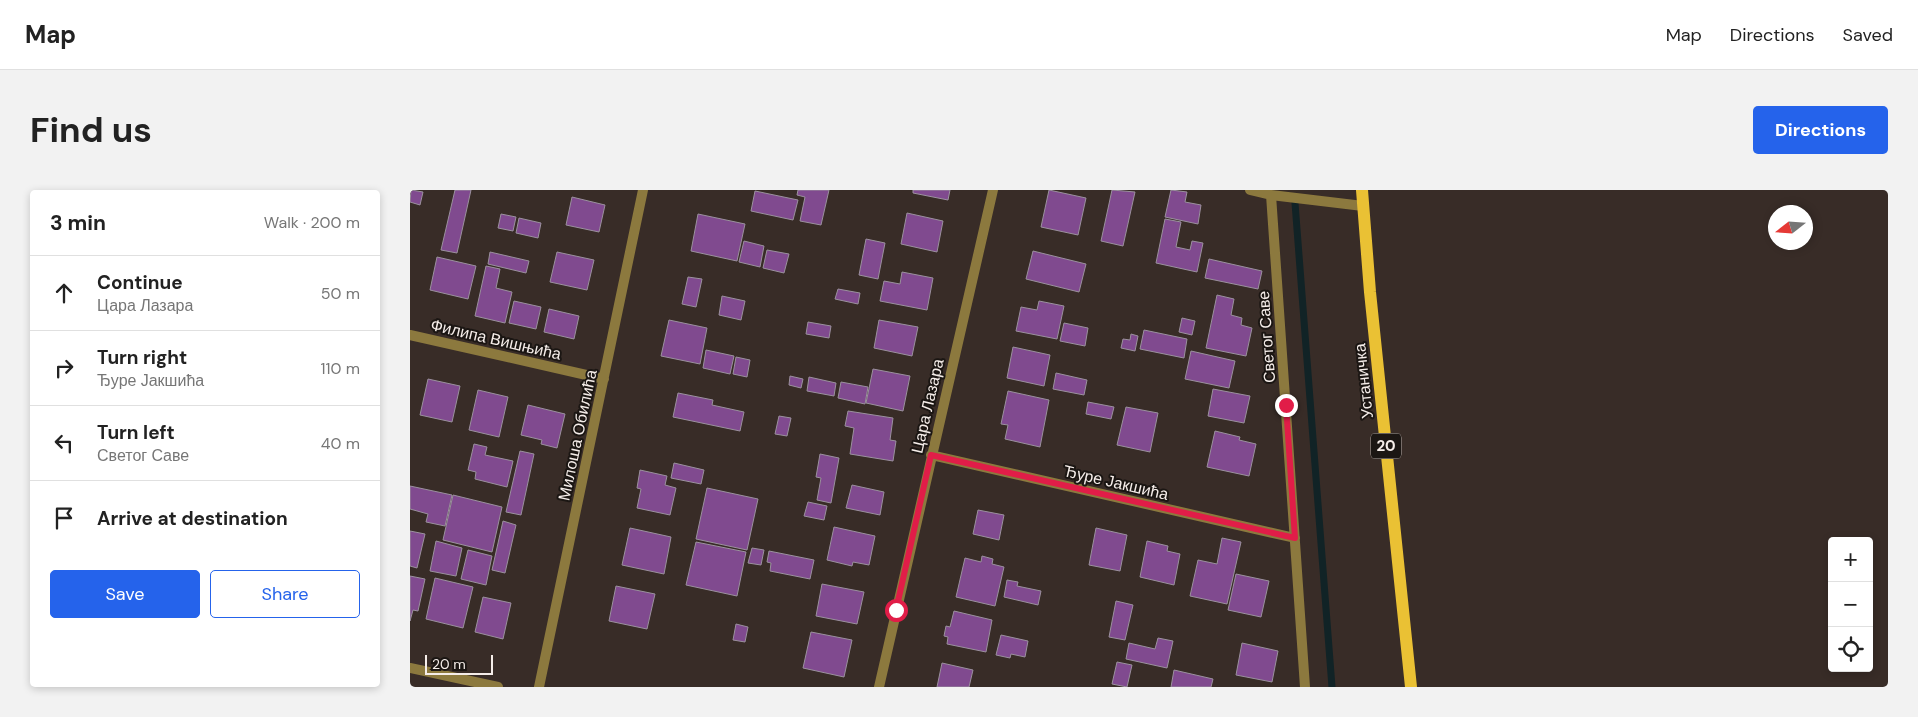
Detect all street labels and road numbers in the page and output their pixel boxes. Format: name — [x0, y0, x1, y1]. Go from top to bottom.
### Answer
street label: Светог Саве — [1253, 290, 1280, 384]
street label: Филипа Вишњића — [429, 314, 563, 365]
street label: Устаничка — [1349, 342, 1378, 420]
street label: Цара Лазара — [906, 357, 949, 455]
street label: Милоша Обилића — [553, 368, 602, 502]
road number: 20 — [1371, 434, 1401, 458]
street label: Ђуре Јакшића — [1061, 460, 1171, 505]

